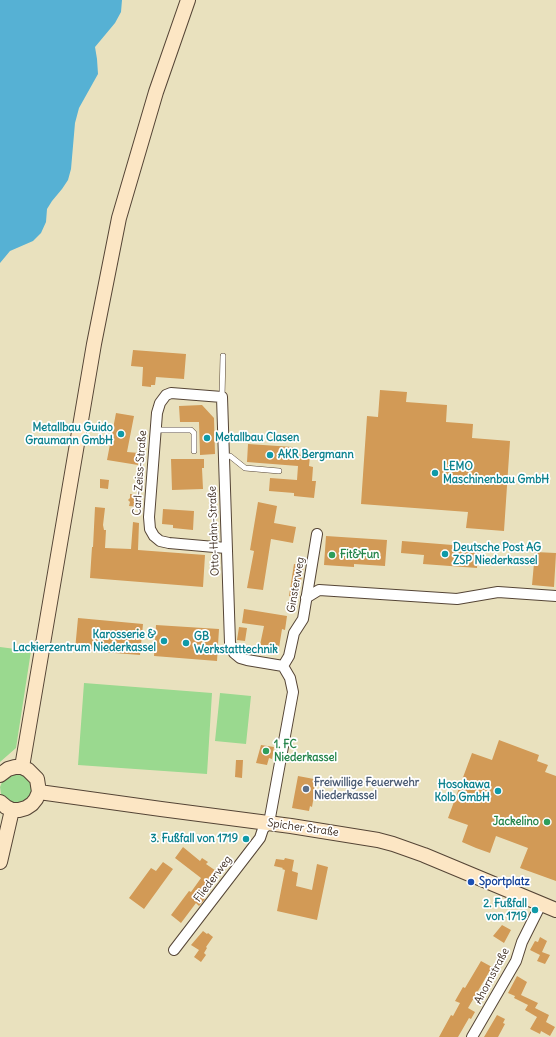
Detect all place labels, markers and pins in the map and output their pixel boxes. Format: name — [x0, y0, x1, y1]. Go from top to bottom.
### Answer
place label: Metallbau Guido Graumann GmbH — [25, 421, 113, 447]
marker: Metallbau Guido Graumann GmbH — [116, 429, 126, 439]
place label: Metallbau Clasen — [215, 431, 299, 445]
marker: Metallbau Clasen — [202, 433, 212, 443]
place label: AKR Bergmann — [278, 448, 354, 462]
marker: AKR Bergmann — [265, 450, 275, 460]
place label: LEMO Maschinenbau GmbH — [443, 460, 549, 486]
marker: LEMO Maschinenbau GmbH — [430, 468, 440, 478]
place label: Deutsche Post AG ZSP Niederkassel — [453, 541, 541, 567]
place label: Fit&Fun — [340, 548, 379, 562]
marker: Deutsche Post AG ZSP Niederkassel — [440, 549, 450, 559]
marker: Fit&Fun — [327, 550, 337, 560]
place label: Karosserie & Lackierzentrum Niederkassel — [13, 628, 156, 654]
place label: GB Werkstatttechnik — [194, 630, 278, 656]
marker: Karosserie & Lackierzentrum Niederkassel — [159, 636, 169, 646]
marker: GB Werkstatttechnik — [181, 638, 191, 648]
place label: 1. FC Niederkassel — [274, 738, 337, 764]
marker: 1. FC Niederkassel — [261, 746, 271, 756]
place label: Freiwillige Feuerwehr Niederkassel — [314, 776, 419, 802]
place label: Hosokawa Kolb GmbH — [434, 778, 490, 804]
marker: Freiwillige Feuerwehr Niederkassel — [301, 784, 311, 794]
marker: Hosokawa Kolb GmbH — [493, 786, 503, 796]
place label: Jackelino — [493, 815, 539, 829]
marker: Jackelino — [542, 817, 552, 827]
place label: 3. Fußfall von 1719 — [150, 832, 238, 846]
marker: 3. Fußfall von 1719 — [241, 834, 251, 844]
place label: Sportplatz — [479, 875, 530, 889]
marker: Sportplatz — [466, 877, 476, 887]
place label: 2. Fußfall von 1719 — [483, 897, 527, 923]
marker: 2. Fußfall von 1719 — [530, 905, 540, 915]

